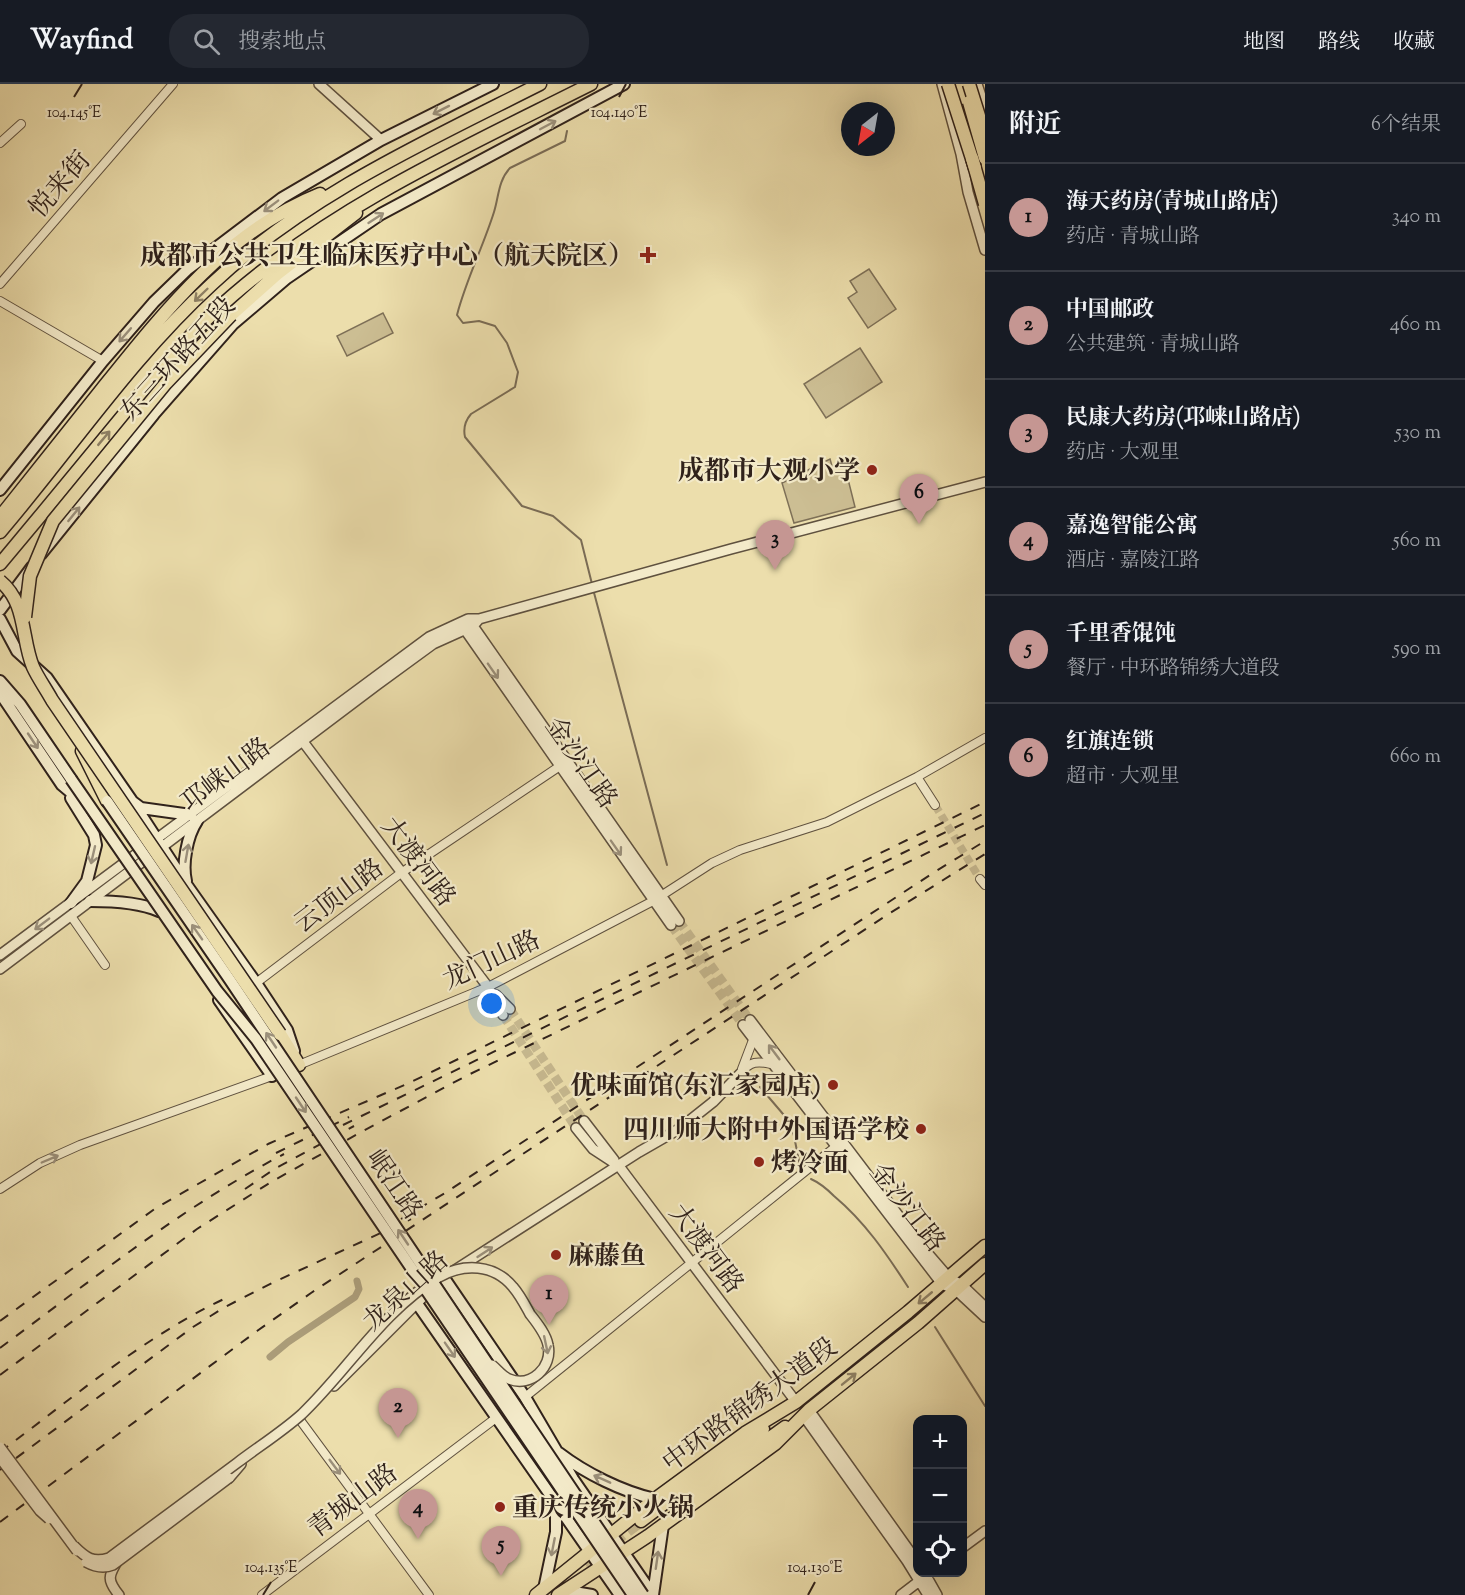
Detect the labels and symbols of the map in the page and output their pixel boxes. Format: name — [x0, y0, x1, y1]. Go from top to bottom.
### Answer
north arrow — [841, 102, 895, 156]
text: 104.145°E — [47, 103, 101, 124]
text: 104.140°E — [591, 103, 647, 124]
one-way arrow — [432, 105, 450, 117]
one-way arrow — [538, 119, 556, 130]
street label: 悦来街 — [21, 144, 100, 227]
one-way arrow — [263, 199, 279, 212]
one-way arrow — [367, 211, 384, 223]
place label: 成都市公共卫生临床医疗中心（航天院区） — [140, 239, 634, 276]
marker: 成都市公共卫生临床医疗中心（航天院区） — [639, 246, 657, 264]
one-way arrow — [193, 287, 208, 302]
street label: 东三环路五段 — [113, 289, 245, 430]
one-way arrow — [119, 327, 132, 343]
one-way arrow — [98, 430, 111, 446]
place label: 成都市大观小学 — [678, 454, 860, 491]
marker: 成都市大观小学 — [865, 463, 879, 477]
pin: 6 — [900, 474, 938, 524]
one-way arrow — [67, 506, 80, 522]
pin: 3 — [756, 520, 794, 570]
one-way arrow — [487, 662, 499, 678]
street label: 金沙江路 — [535, 710, 625, 817]
street label: 邛崃山路 — [174, 730, 279, 822]
one-way arrow — [27, 733, 39, 749]
street label: 大渡河路 — [371, 810, 463, 915]
one-way arrow — [610, 839, 622, 856]
one-way arrow — [87, 844, 98, 864]
one-way arrow — [182, 844, 193, 864]
street label: 云顶山路 — [287, 851, 392, 943]
one-way arrow — [34, 917, 50, 930]
street label: 龙门山路 — [437, 923, 547, 1000]
one-way arrow — [191, 924, 203, 941]
your location — [477, 989, 506, 1018]
one-way arrow — [264, 1032, 277, 1049]
one-way arrow — [768, 1045, 781, 1061]
place label: 优味面馆(东汇家园店) — [570, 1069, 821, 1106]
marker: 优味面馆(东汇家园店) — [826, 1078, 840, 1092]
one-way arrow — [295, 1096, 307, 1113]
place label: 四川师大附中外国语学校 — [623, 1113, 909, 1150]
marker: 四川师大附中外国语学校 — [914, 1122, 928, 1136]
street label: 岷江路 — [356, 1143, 430, 1228]
place label: 烤冷面 — [771, 1146, 849, 1183]
one-way arrow — [41, 1152, 59, 1163]
marker: 烤冷面 — [752, 1155, 766, 1169]
street label: 金沙江路 — [859, 1156, 953, 1261]
street label: 大渡河路 — [659, 1197, 751, 1302]
one-way arrow — [397, 1229, 409, 1245]
place label: 麻藤鱼 — [568, 1239, 646, 1276]
street label: 龙泉山路 — [356, 1243, 458, 1340]
one-way arrow — [476, 1245, 493, 1258]
marker: 麻藤鱼 — [549, 1248, 563, 1262]
pin: 1 — [530, 1276, 568, 1325]
one-way arrow — [918, 1291, 933, 1305]
street label: 中环路锦绣大道段 — [655, 1330, 845, 1482]
one-way arrow — [541, 1335, 552, 1355]
one-way arrow — [444, 1342, 456, 1358]
one-way arrow — [841, 1372, 857, 1385]
pin: 2 — [378, 1388, 418, 1438]
street label: 青城山路 — [301, 1456, 406, 1548]
one-way arrow — [329, 1458, 341, 1474]
one-way arrow — [594, 1472, 612, 1484]
pin: 4 — [398, 1490, 438, 1539]
place label: 重庆传统小火锅 — [512, 1491, 694, 1528]
marker: 重庆传统小火锅 — [493, 1500, 507, 1514]
pin: 5 — [482, 1526, 520, 1576]
one-way arrow — [547, 1537, 558, 1557]
one-way arrow — [652, 1551, 663, 1570]
text: 104.135°E — [245, 1558, 297, 1579]
text: 104.130°E — [787, 1558, 843, 1579]

